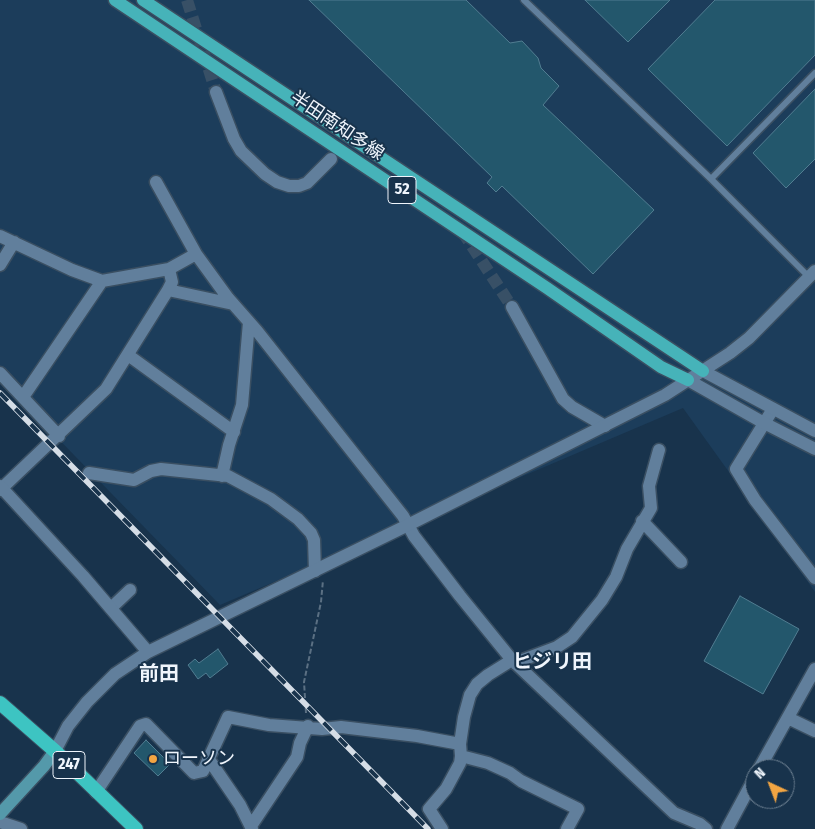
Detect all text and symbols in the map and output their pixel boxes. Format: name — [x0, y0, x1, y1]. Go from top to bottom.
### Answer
street label: 半田南知多線 — [286, 87, 388, 165]
road number: 52 — [388, 176, 416, 204]
district label: ヒジリ田 — [512, 650, 592, 674]
district label: 前田 — [139, 662, 179, 686]
place label: ローソン — [163, 748, 235, 770]
road number: 247 — [53, 752, 85, 778]
marker: ローソン — [147, 753, 159, 765]
north arrow — [745, 759, 795, 809]
text: N — [751, 764, 769, 782]

